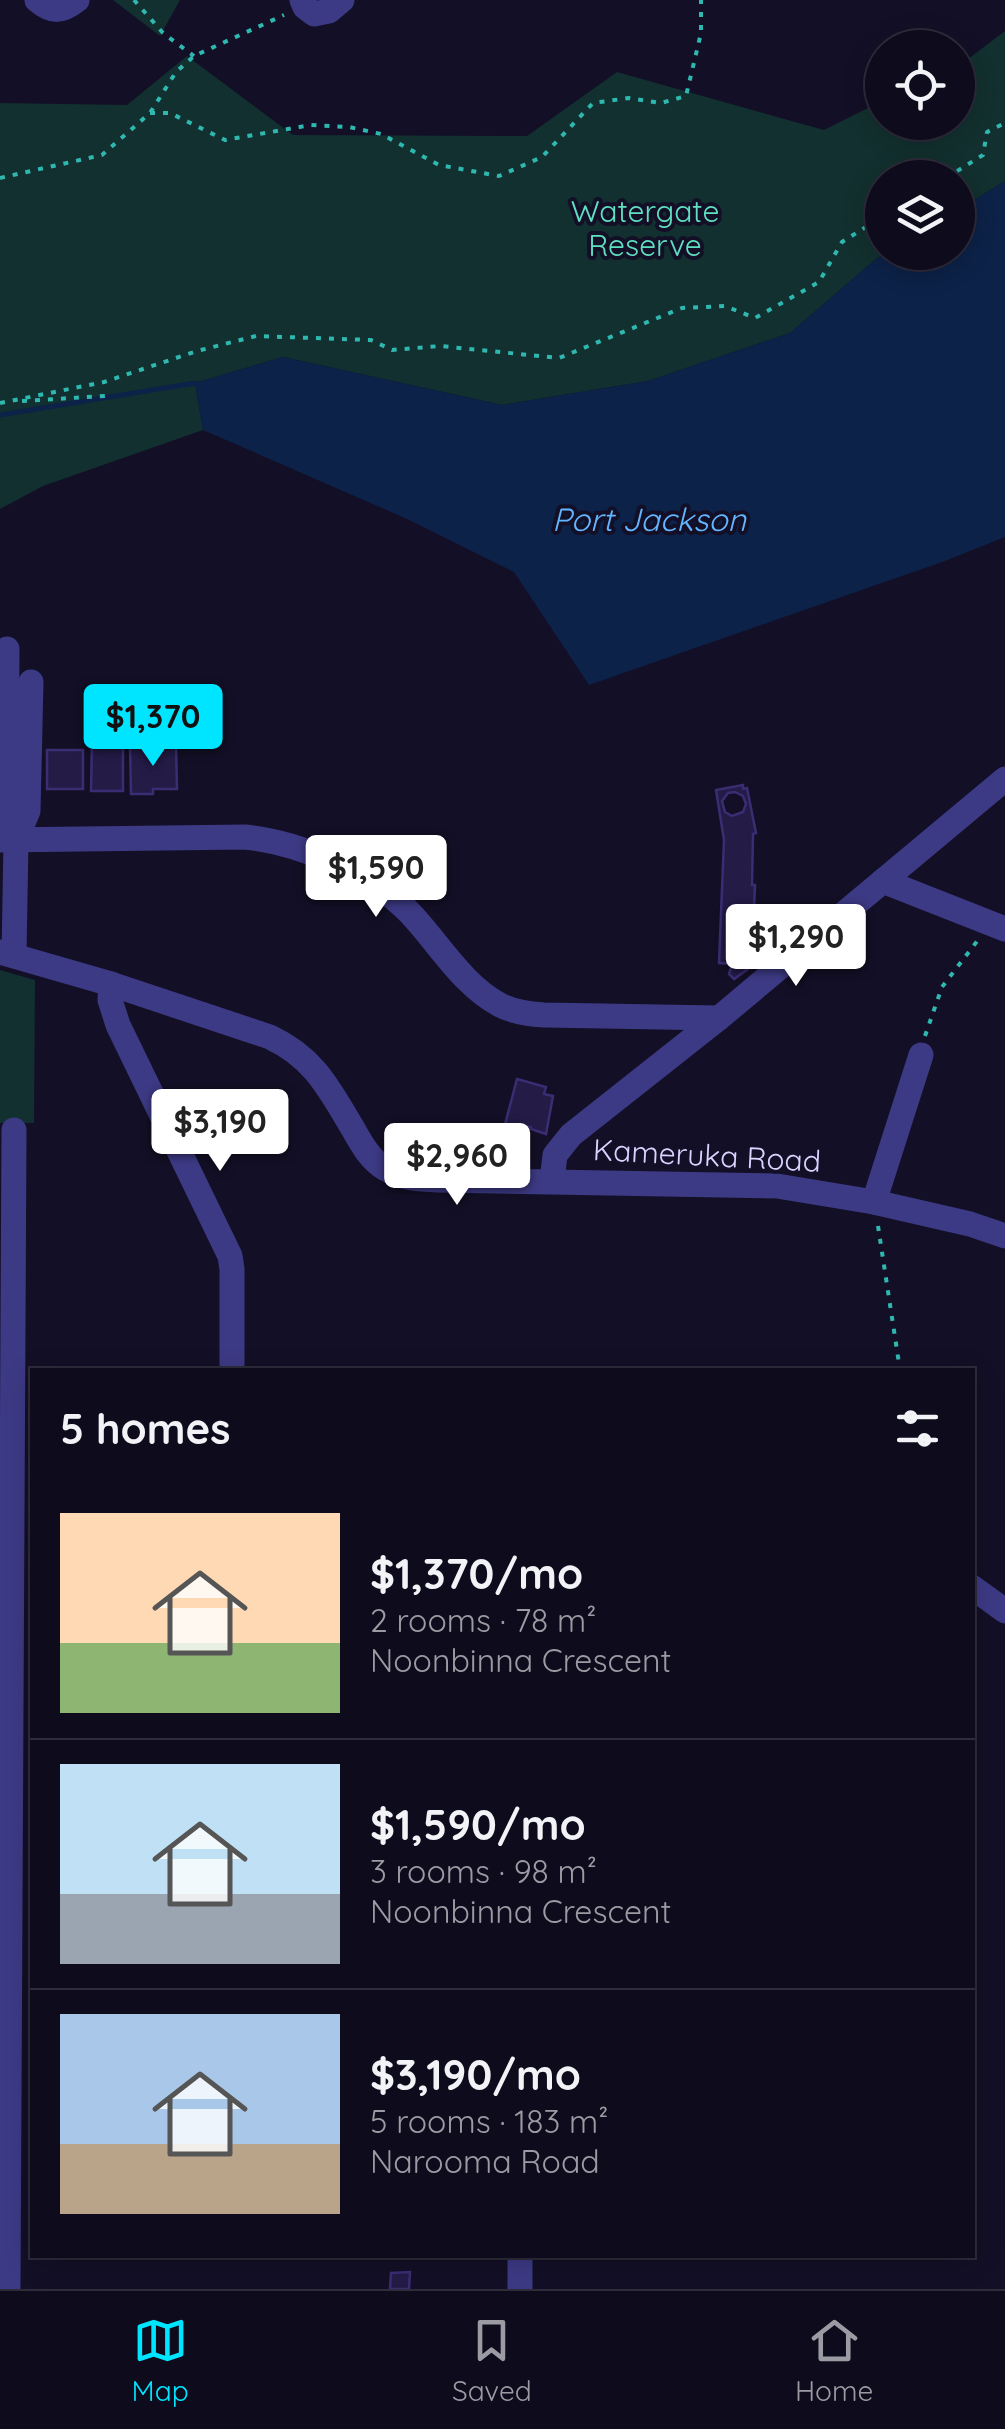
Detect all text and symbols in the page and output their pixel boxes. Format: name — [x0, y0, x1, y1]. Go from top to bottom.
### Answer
map controls — [865, 30, 975, 270]
button: locate — [865, 30, 975, 140]
button: layers — [865, 160, 975, 270]
park label: Watergate Reserve — [571, 192, 719, 264]
water label: Port Jackson — [552, 499, 748, 539]
pin: $1,370 — [72, 684, 234, 769]
text: $1,370 — [106, 696, 200, 736]
pin: $1,590 — [295, 835, 457, 920]
text: $1,590 — [328, 847, 424, 887]
pin: $1,290 — [715, 904, 877, 989]
text: $1,290 — [748, 916, 844, 956]
pin: $3,190 — [139, 1089, 301, 1174]
text: $3,190 — [173, 1101, 267, 1141]
pin: $2,960 — [376, 1123, 538, 1208]
street label: Kameruka Road — [592, 1130, 822, 1180]
text: $2,960 — [406, 1135, 508, 1175]
icon: filters — [890, 1401, 945, 1456]
text: 5 homes — [60, 1402, 231, 1455]
text: $1,370/mo — [370, 1547, 583, 1600]
icon: home — [140, 1553, 260, 1673]
text: 2 rooms · 78 m² — [370, 1600, 596, 1640]
text: Noonbinna Crescent — [370, 1640, 671, 1680]
text: $1,590/mo — [370, 1798, 586, 1851]
icon: home — [140, 1804, 260, 1924]
text: 3 rooms · 98 m² — [370, 1851, 597, 1891]
text: Noonbinna Crescent — [370, 1891, 671, 1931]
text: $3,190/mo — [370, 2048, 581, 2101]
icon: home — [140, 2054, 260, 2174]
text: 5 rooms · 183 m² — [370, 2101, 608, 2141]
text: Narooma Road — [370, 2141, 600, 2181]
tab: Map — [132, 2313, 189, 2408]
tab: Saved — [452, 2313, 532, 2408]
tab: Home — [795, 2313, 873, 2408]

